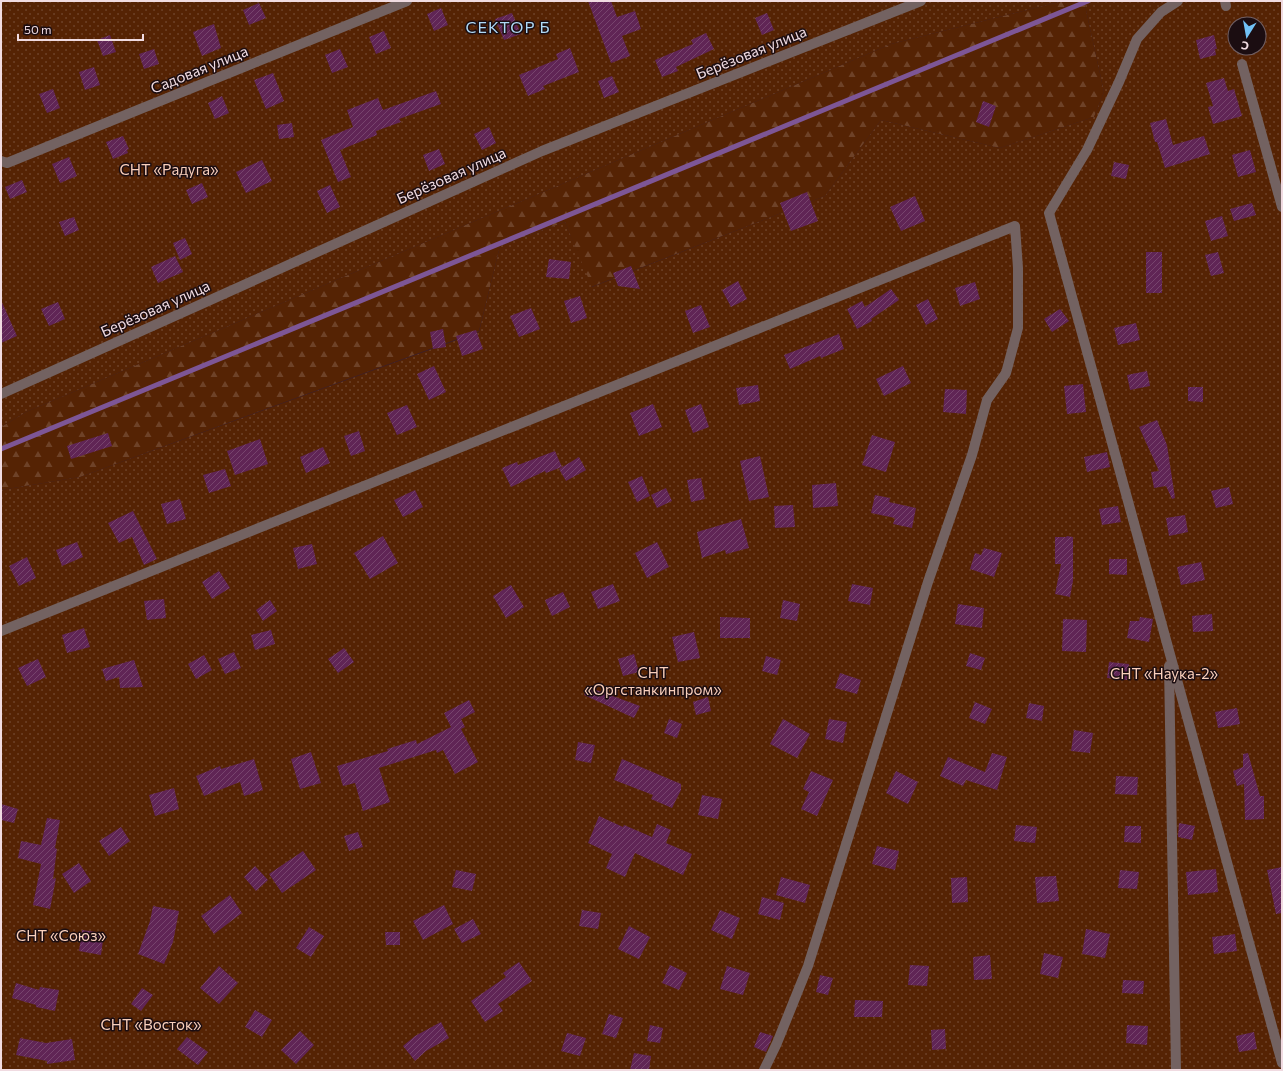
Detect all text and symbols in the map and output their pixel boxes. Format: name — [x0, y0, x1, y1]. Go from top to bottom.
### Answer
scale bar — [18, 16, 143, 42]
north arrow — [1227, 16, 1267, 56]
district label: СЕКТОР Б — [465, 17, 551, 36]
text: 50 m — [24, 22, 52, 36]
street label: Берёзовая улица — [693, 22, 809, 82]
text: С — [1240, 39, 1250, 53]
street label: Садовая улица — [148, 41, 250, 97]
street label: Берёзовая улица — [394, 143, 508, 207]
park label: СНТ «Радуга» — [119, 160, 219, 178]
street label: Берёзовая улица — [98, 276, 212, 340]
park label: СНТ «Оргстанкинпром» — [584, 663, 722, 698]
park label: СНТ «Наука-2» — [1110, 664, 1219, 682]
park label: СНТ «Союз» — [16, 926, 106, 944]
park label: СНТ «Восток» — [100, 1015, 202, 1033]

